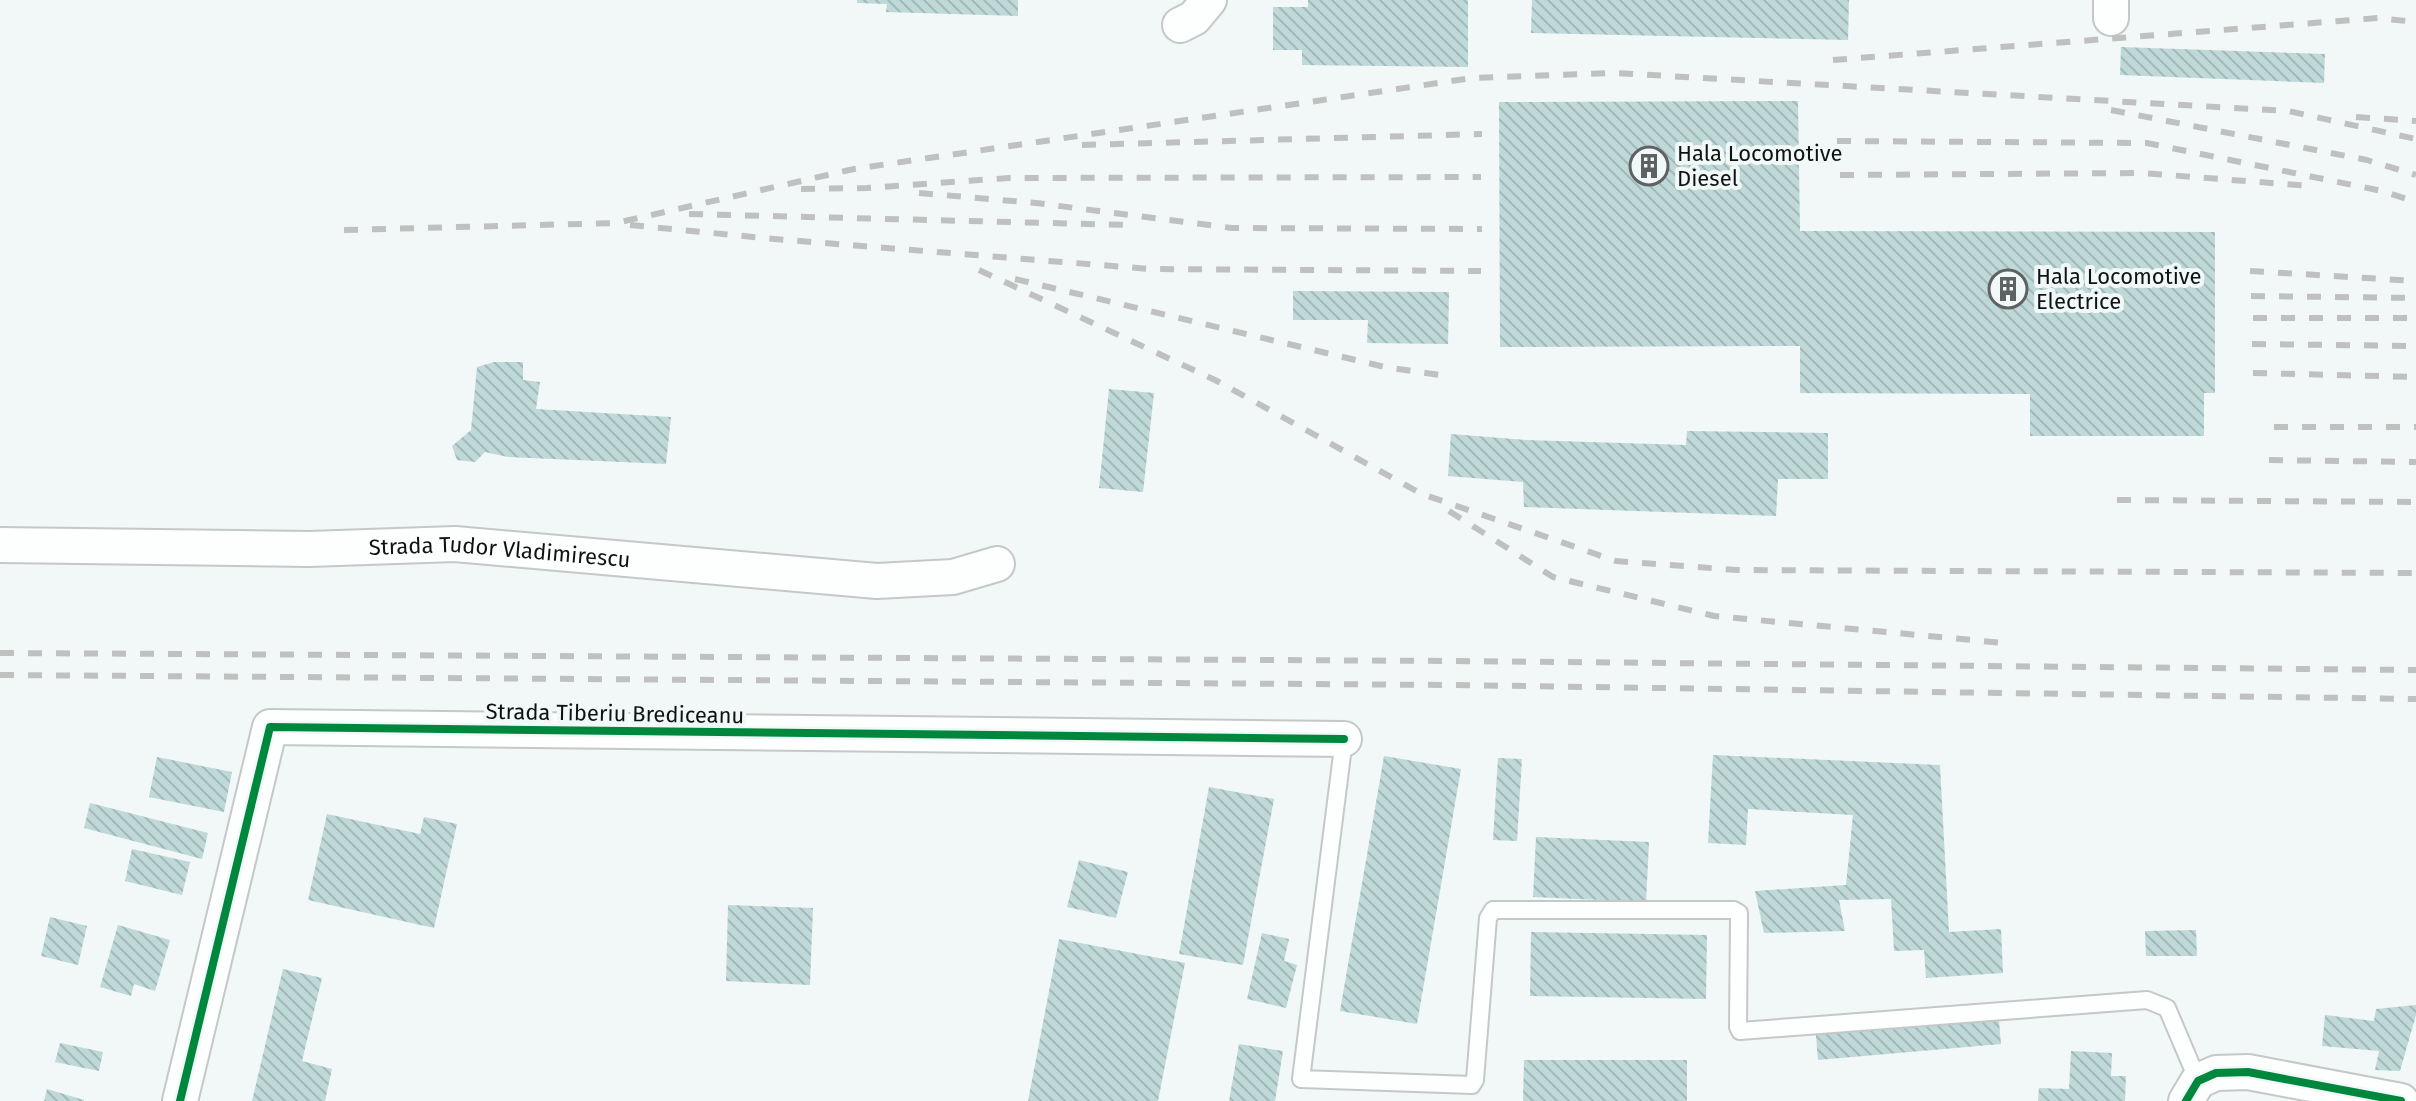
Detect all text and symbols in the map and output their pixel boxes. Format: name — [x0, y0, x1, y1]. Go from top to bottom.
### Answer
place label: Hala Locomotive Diesel — [1677, 140, 1843, 192]
building icon: Hala Locomotive Diesel — [1628, 145, 1670, 187]
place label: Hala Locomotive Electrice — [2036, 263, 2202, 315]
building icon: Hala Locomotive Electrice — [1987, 268, 2029, 310]
street label: Strada Tudor Vladimirescu — [368, 531, 632, 573]
street label: Strada Tiberiu Brediceanu — [485, 698, 745, 729]

